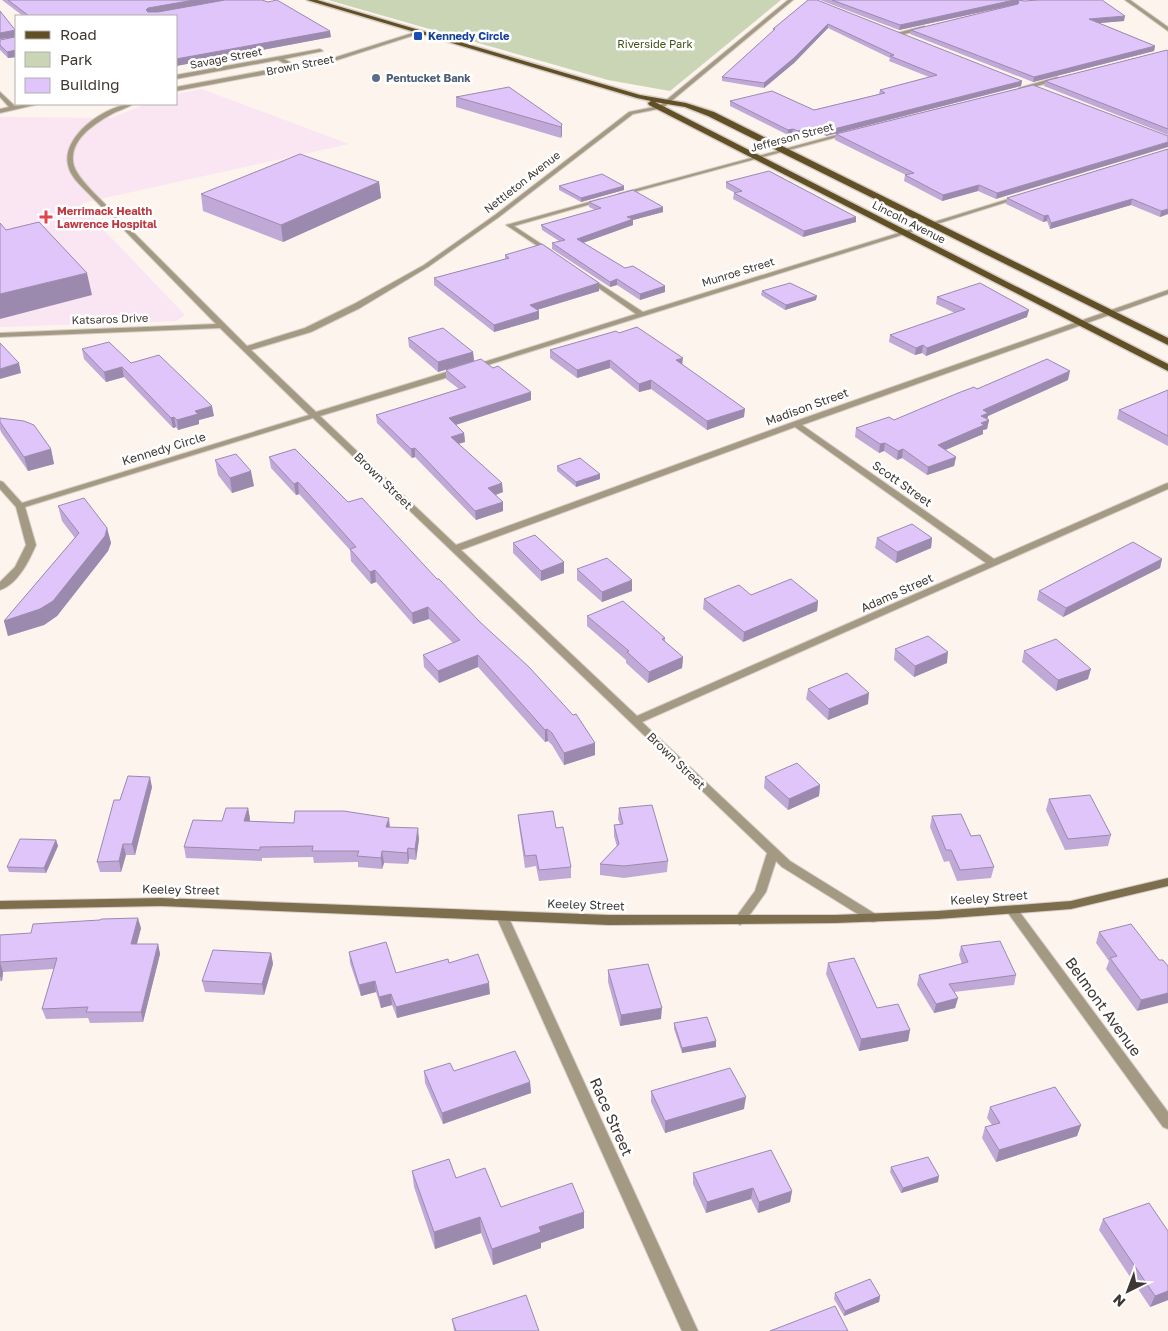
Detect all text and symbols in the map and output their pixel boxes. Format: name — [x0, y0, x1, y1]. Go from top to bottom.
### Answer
legend — [15, 15, 178, 105]
text: Road — [60, 25, 97, 43]
place label: Kennedy Circle — [428, 29, 510, 42]
marker: Kennedy Circle — [412, 30, 424, 42]
park label: Riverside Park — [617, 37, 693, 50]
street label: Savage Street — [189, 44, 263, 71]
text: Park — [60, 50, 93, 68]
street label: Brown Street — [265, 52, 335, 77]
place label: Pentucket Bank — [386, 71, 471, 84]
marker: Pentucket Bank — [370, 72, 382, 84]
text: Building — [60, 75, 120, 93]
street label: Jefferson Street — [749, 119, 835, 154]
street label: Nettleton Avenue — [481, 148, 562, 215]
street label: Lincoln Avenue — [870, 198, 948, 246]
place label: Merrimack Health Lawrence Hospital — [57, 204, 157, 230]
marker: Merrimack Health Lawrence Hospital — [39, 210, 53, 224]
street label: Munroe Street — [700, 254, 776, 289]
street label: Katsaros Drive — [71, 311, 149, 326]
street label: Madison Street — [763, 385, 851, 428]
street label: Kennedy Circle — [120, 429, 208, 468]
street label: Brown Street — [351, 449, 416, 512]
street label: Scott Street — [870, 458, 935, 510]
street label: Adams Street — [858, 570, 935, 615]
street label: Brown Street — [644, 729, 709, 792]
street label: Keeley Street — [142, 881, 220, 898]
street label: Keeley Street — [950, 887, 1028, 908]
street label: Keeley Street — [547, 896, 625, 913]
street label: Belmont Avenue — [1062, 954, 1146, 1060]
street label: Race Street — [587, 1075, 637, 1158]
north arrow — [1103, 1266, 1153, 1316]
text: N — [1109, 1291, 1129, 1311]

